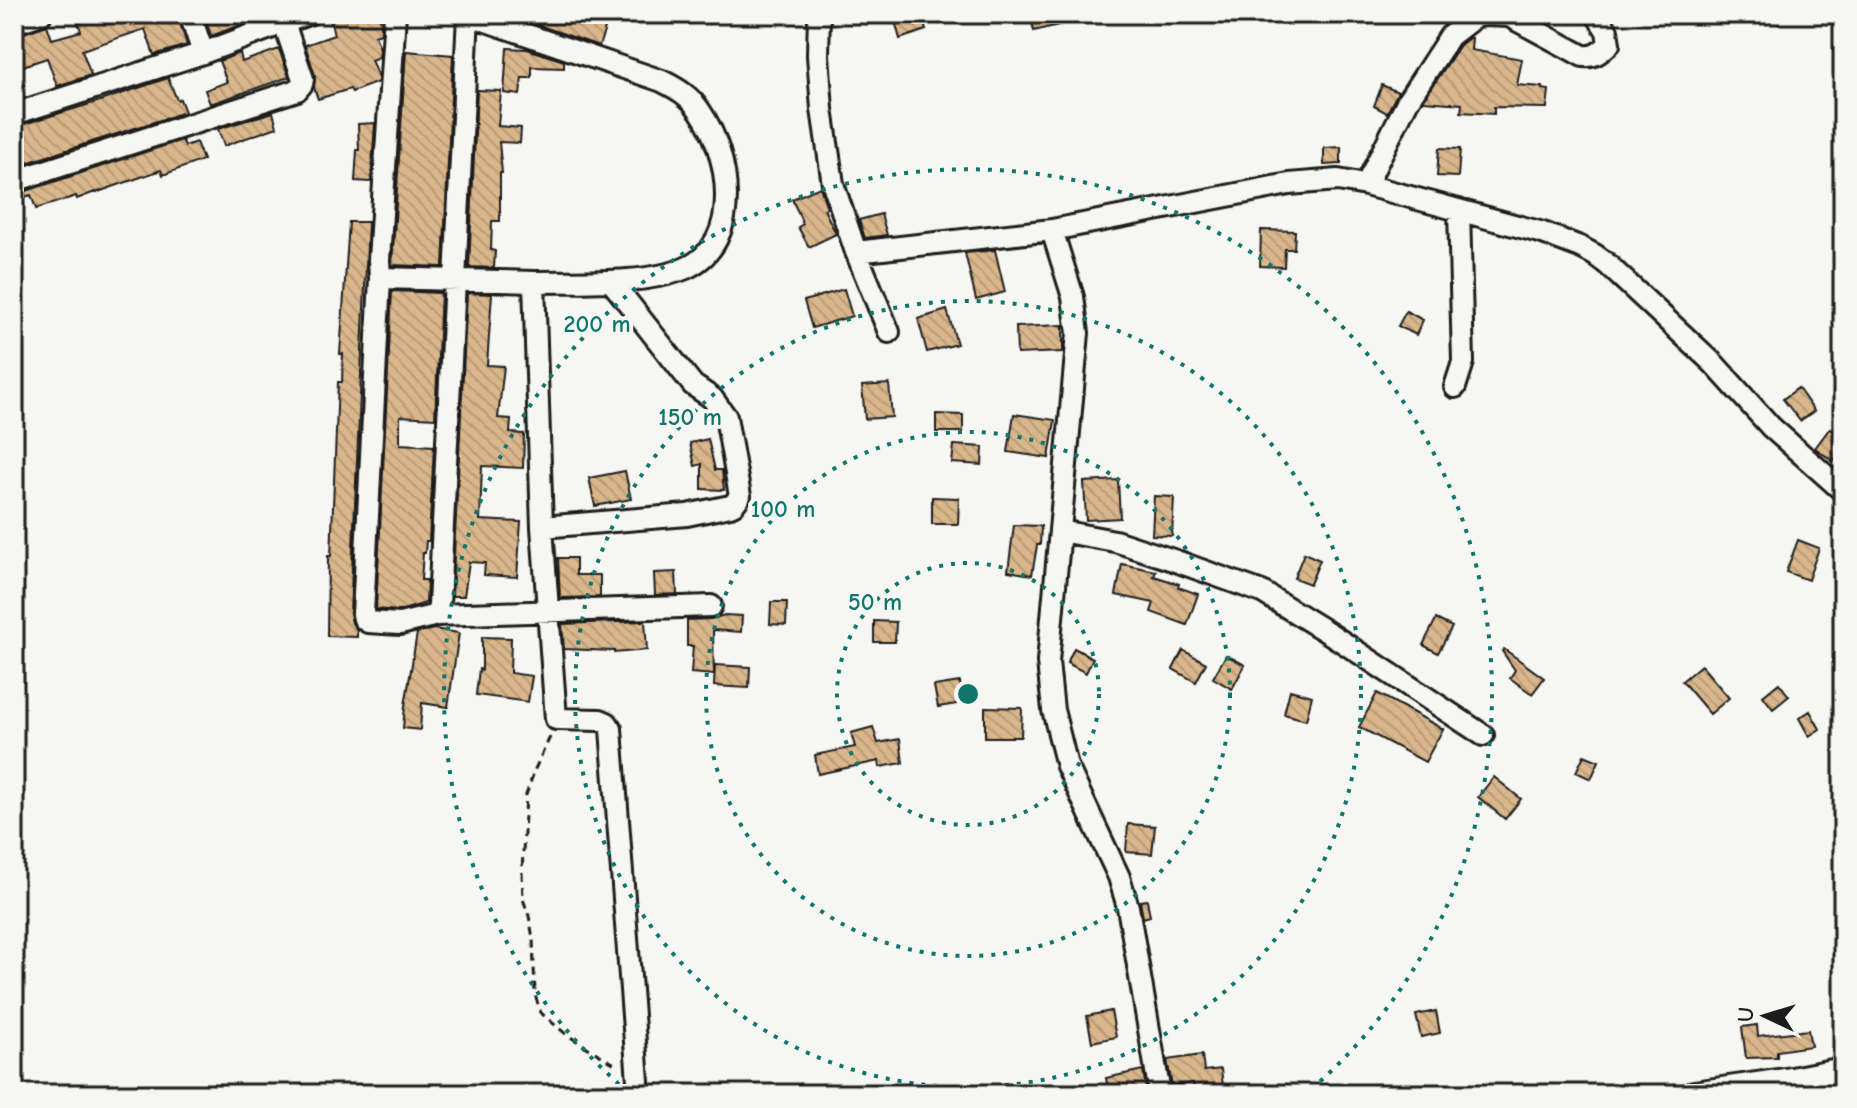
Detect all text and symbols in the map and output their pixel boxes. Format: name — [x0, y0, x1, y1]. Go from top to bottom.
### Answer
text: 200 m — [563, 310, 631, 338]
text: 150 m — [658, 403, 722, 431]
text: 100 m — [751, 495, 815, 523]
text: 50 m — [848, 588, 902, 616]
centre of rings — [954, 680, 982, 708]
north arrow — [1725, 976, 1805, 1056]
text: U — [1733, 1006, 1760, 1023]

